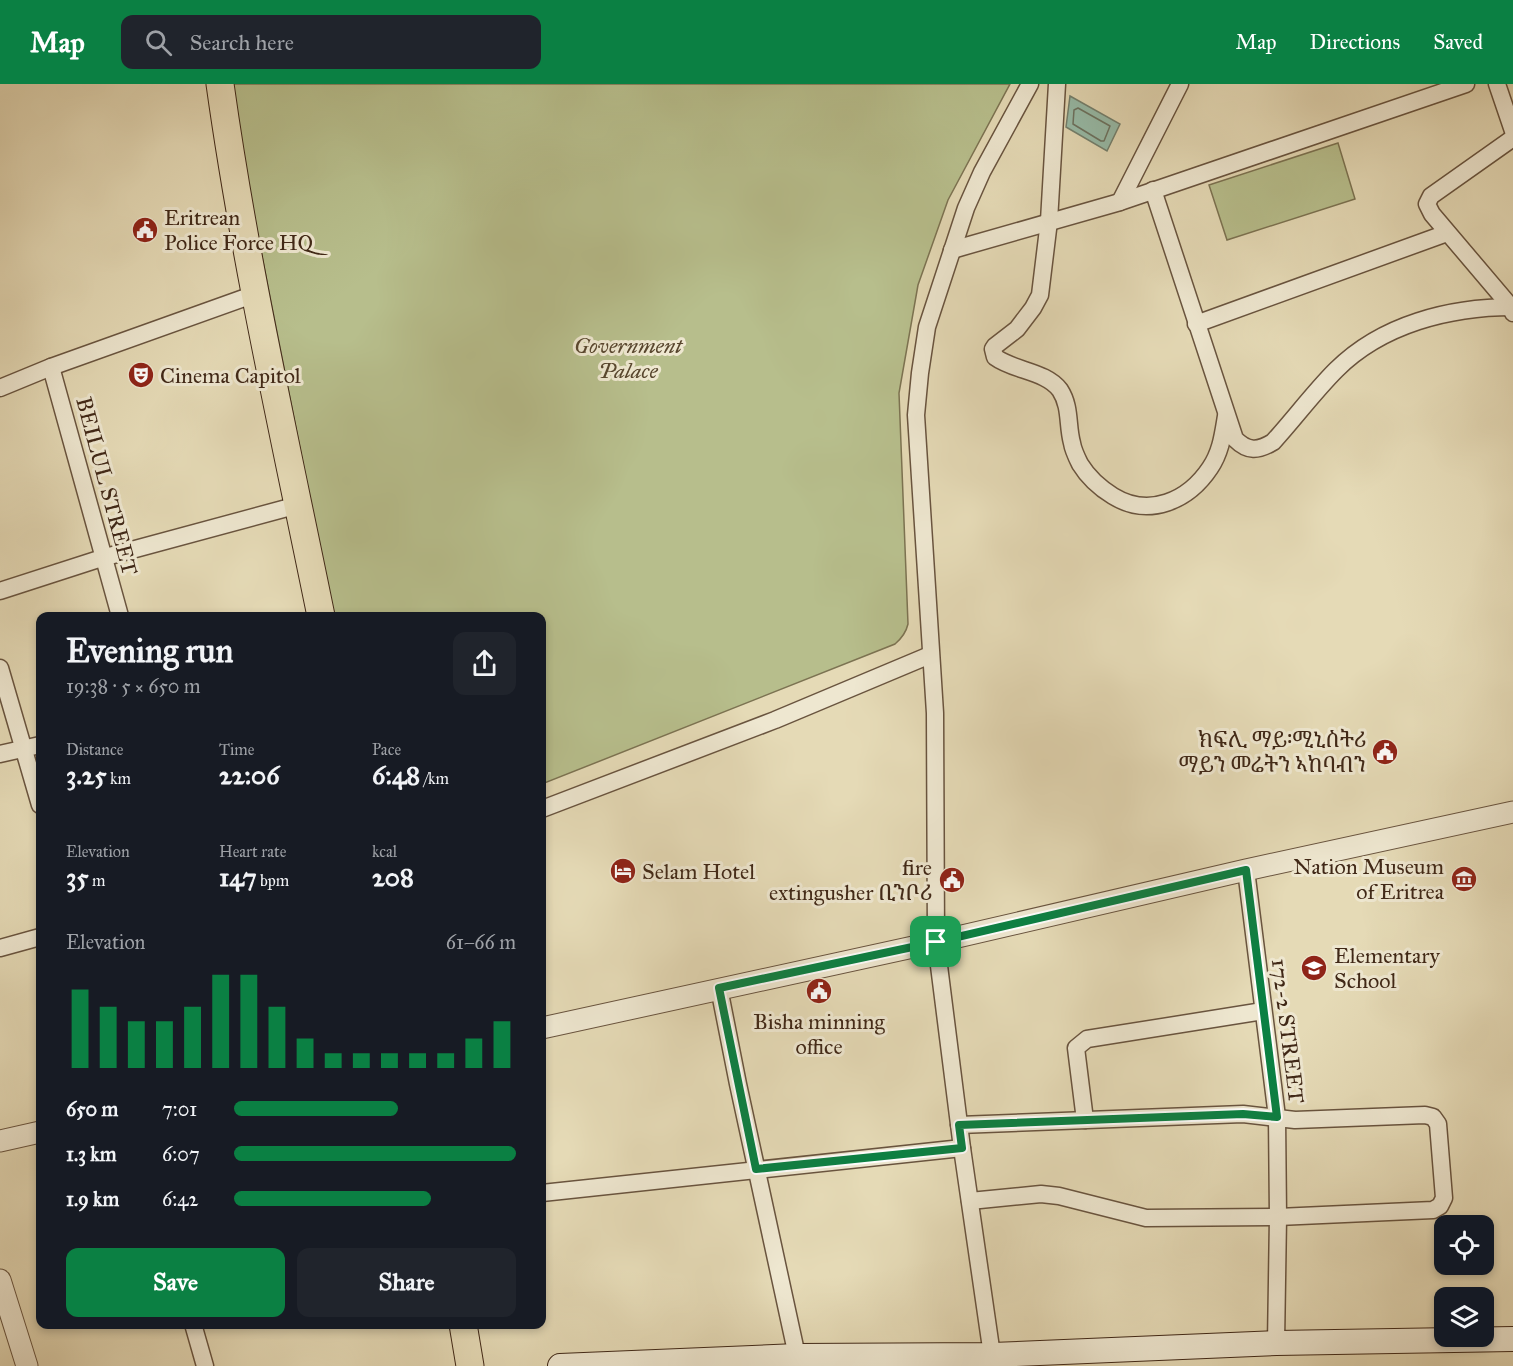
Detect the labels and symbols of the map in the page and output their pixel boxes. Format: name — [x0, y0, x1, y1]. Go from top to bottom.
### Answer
place label: Eritrean Police Force HQ — [164, 204, 328, 256]
public building icon: Eritrean Police Force HQ — [130, 215, 160, 245]
park label: Government Palace — [574, 332, 683, 384]
theatre icon: Cinema Capitol — [126, 360, 156, 390]
place label: Cinema Capitol — [160, 362, 301, 389]
street label: BEILUL STREET — [70, 394, 144, 578]
place label: ክፍሊ ማይ፡ሚኒስትሪ ማይን መሬትን ኣከባብን — [1179, 726, 1366, 778]
public building icon: ክፍሊ ማይ፡ሚኒስትሪ ማይን መሬትን ኣከባብን — [1370, 737, 1400, 767]
place label: Nation Museum of Eritrea — [1293, 853, 1445, 905]
place label: fire extingusher ቢንቦሪ — [769, 854, 932, 906]
hotel icon: Selam Hotel — [608, 856, 638, 886]
place label: Selam Hotel — [642, 858, 755, 885]
museum icon: Nation Museum of Eritrea — [1449, 864, 1479, 894]
public building icon: fire extingusher ቢንቦሪ — [937, 865, 967, 895]
pin — [910, 916, 961, 967]
place label: Elementary School — [1334, 942, 1441, 994]
school or university icon: Elementary School — [1299, 953, 1329, 983]
street label: 172-2 STREET — [1266, 957, 1310, 1105]
public building icon: Bisha minning office — [804, 976, 834, 1006]
place label: Bisha minning office — [753, 1008, 885, 1060]

